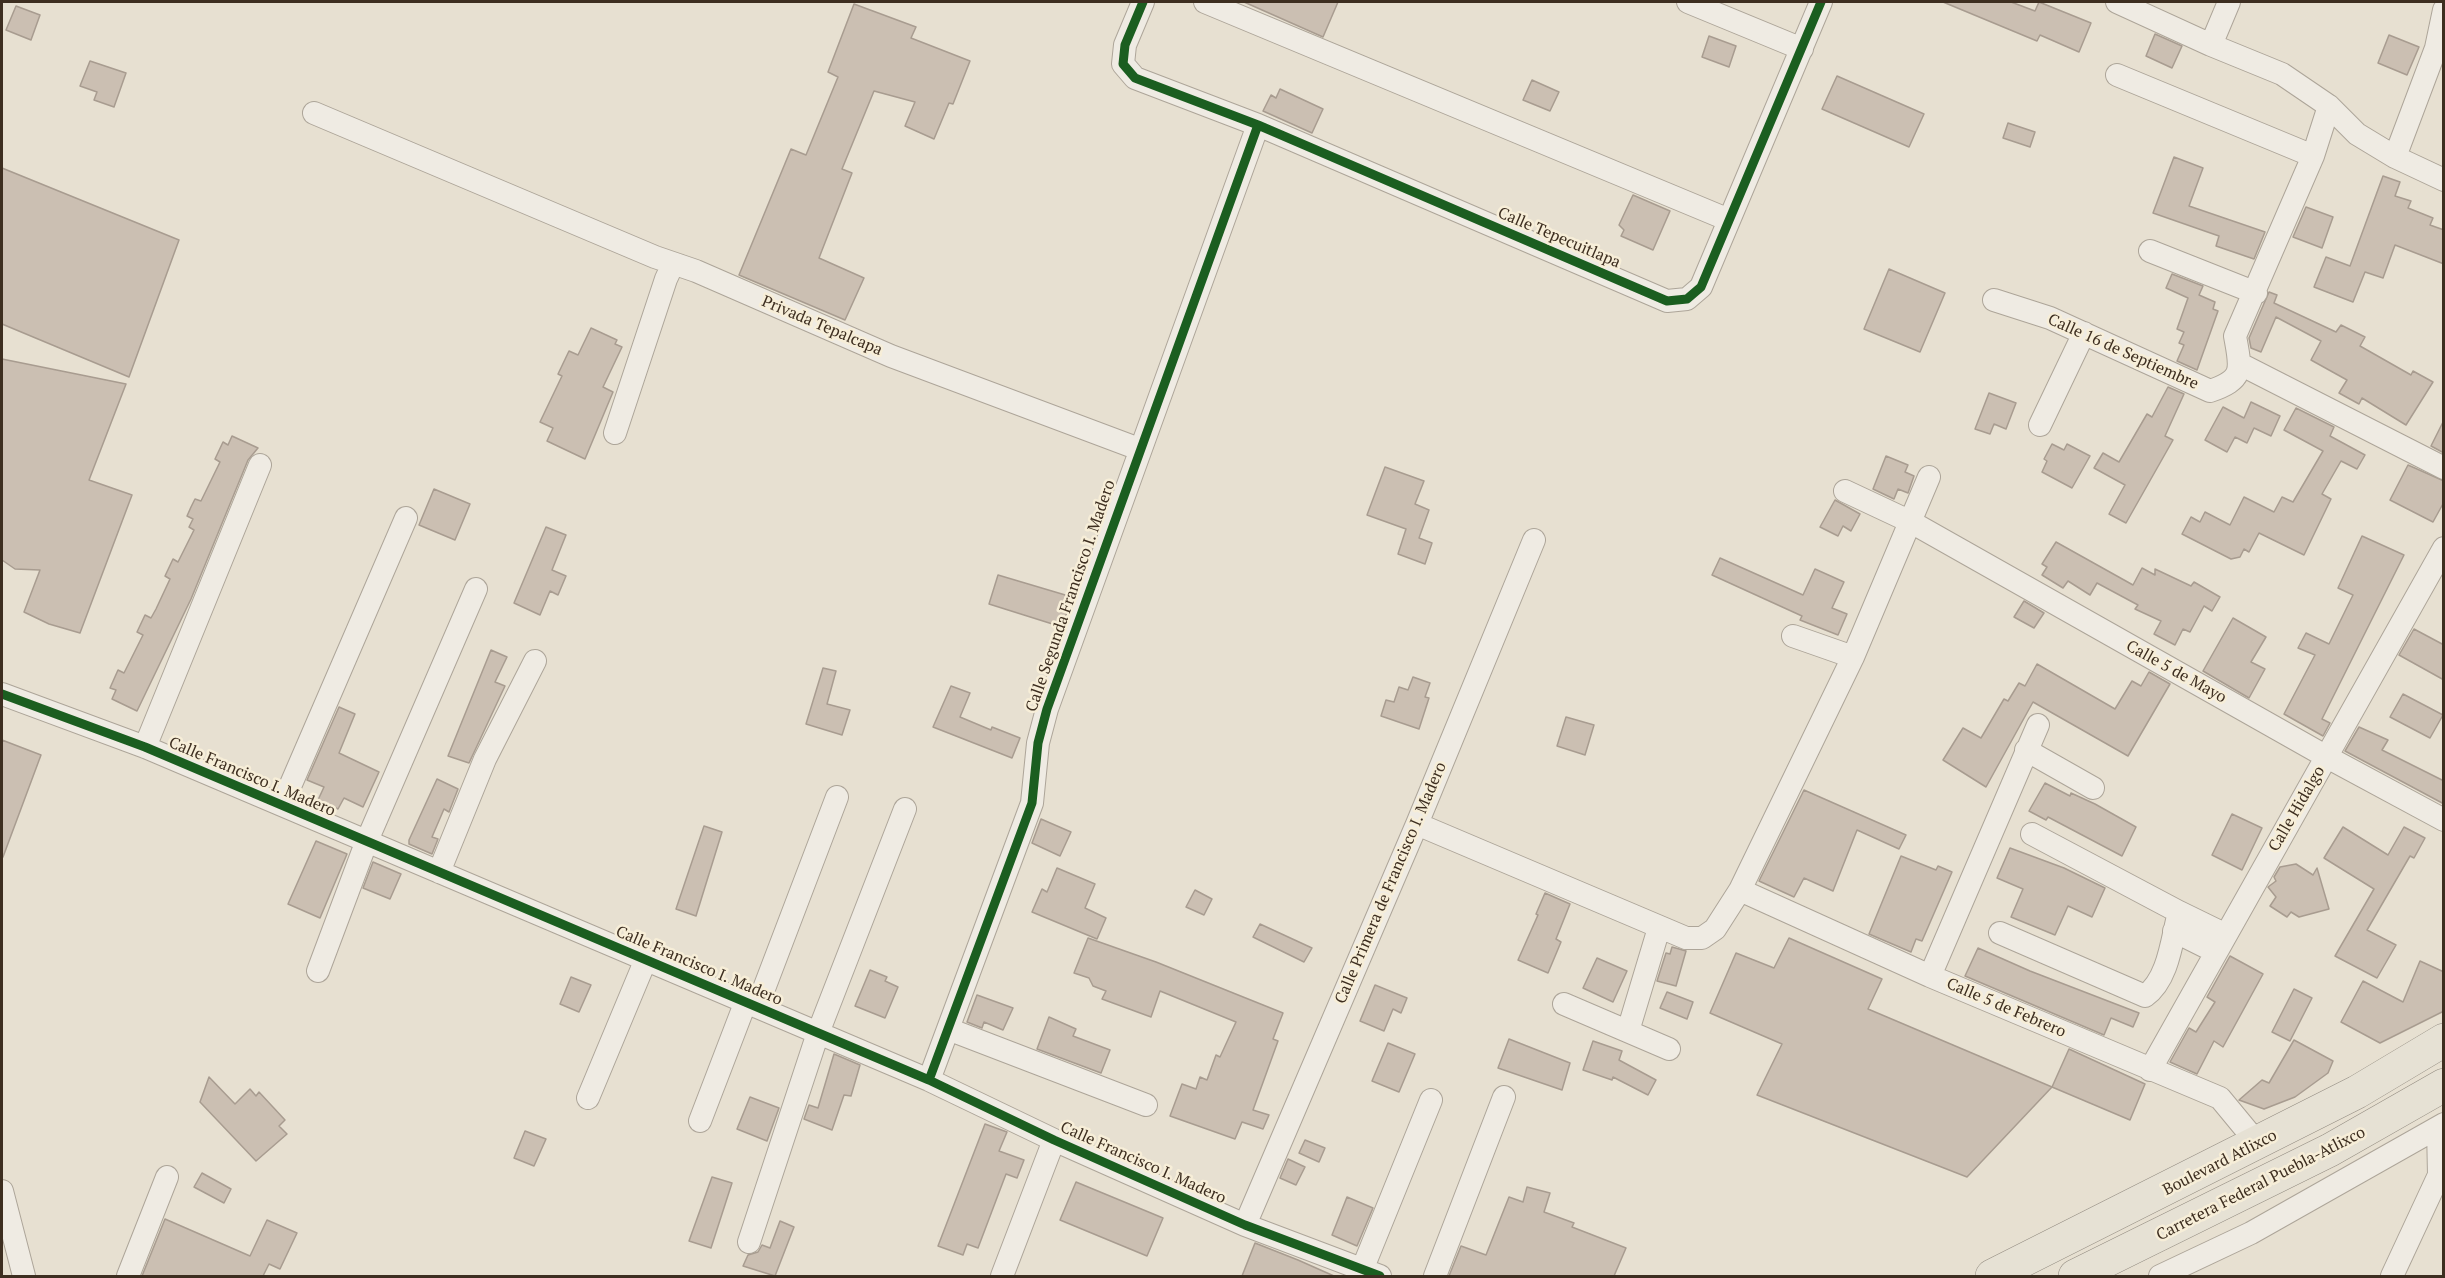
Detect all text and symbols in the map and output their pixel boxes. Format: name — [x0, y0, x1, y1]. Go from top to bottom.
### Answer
street label: Calle Tepecuitlapa — [1495, 203, 1623, 273]
street label: Privada Tepalcapa — [759, 292, 885, 360]
street label: Calle 16 de Septiembre — [2045, 310, 2201, 394]
street label: Calle Segunda Francisco I. Madero — [1022, 478, 1120, 714]
street label: Calle 5 de Mayo — [2122, 637, 2230, 707]
street label: Calle Francisco I. Madero — [166, 733, 338, 821]
street label: Calle Primera de Francisco I. Madero — [1331, 759, 1451, 1007]
street label: Calle Hidalgo — [2265, 763, 2329, 855]
street label: Calle Francisco I. Madero — [613, 922, 785, 1010]
street label: Calle 5 de Febrero — [1943, 974, 2069, 1042]
street label: Calle Francisco I. Madero — [1057, 1118, 1229, 1208]
street label: Carretera Federal Puebla-Atlixco — [2153, 1123, 2369, 1245]
street label: Boulevard Atlixco — [2160, 1126, 2280, 1200]

